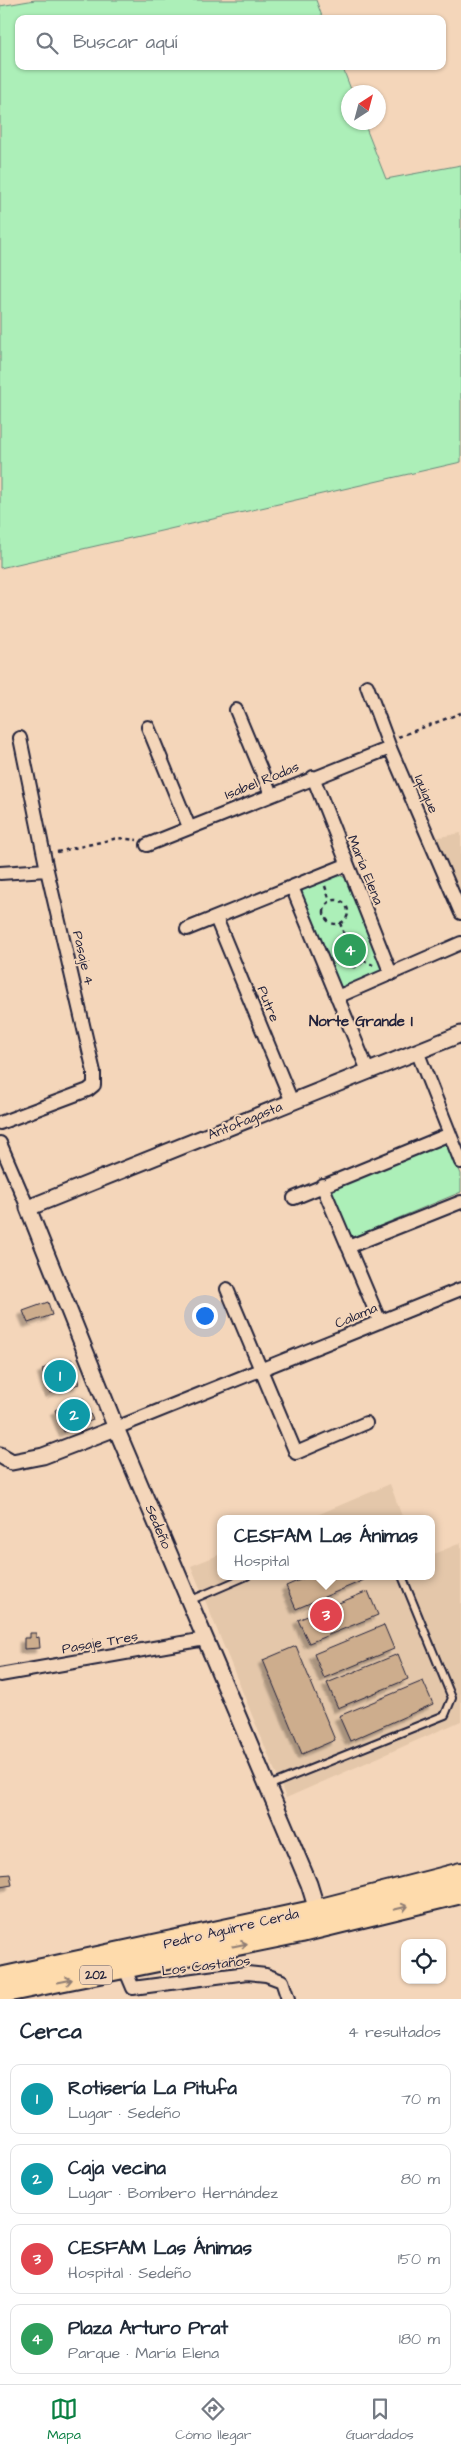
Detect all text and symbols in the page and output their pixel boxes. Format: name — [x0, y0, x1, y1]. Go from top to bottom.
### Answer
search box — [15, 15, 446, 70]
icon: search — [33, 29, 61, 57]
text: Buscar aquí — [73, 29, 177, 56]
north arrow — [341, 85, 386, 130]
street label: Isabel Rodas — [222, 757, 302, 805]
street label: Iquique — [409, 771, 443, 817]
street label: María Elena — [342, 832, 388, 908]
street label: Pasaje 4 — [67, 929, 99, 988]
pin: 4 — [334, 931, 366, 969]
street label: Putre — [252, 983, 284, 1025]
district label: Norte Grande I — [309, 1011, 413, 1032]
street label: Antofagasta — [205, 1097, 285, 1145]
street label: Calama — [332, 1298, 380, 1334]
your location — [192, 1303, 218, 1329]
pin: 1 — [44, 1357, 76, 1395]
pin: 2 — [58, 1396, 90, 1434]
street label: Sedeño — [140, 1502, 176, 1552]
popup — [217, 1515, 435, 1580]
text: CESFAM Las Ánimas — [234, 1523, 418, 1550]
text: Hospital — [234, 1550, 289, 1572]
pin: 3 — [310, 1596, 342, 1634]
street label: Pasaje Tres — [60, 1626, 140, 1660]
one-way arrow — [393, 1903, 409, 1912]
street label: Pedro Aguirre Cerda — [161, 1904, 301, 1954]
map controls — [401, 1939, 446, 1984]
button: locate — [401, 1939, 446, 1984]
one-way arrow — [232, 1940, 248, 1949]
street label: Los Castaños — [161, 1951, 251, 1981]
road number: 202 — [80, 1966, 112, 1984]
one-way arrow — [57, 1976, 73, 1985]
text: Cerca — [20, 2017, 82, 2046]
text: 4 resultados — [348, 2021, 441, 2043]
text: Rotisería La Pitufa — [68, 2075, 237, 2102]
text: 1 — [36, 2088, 38, 2110]
text: 70 m — [401, 2088, 440, 2110]
text: Lugar · Sedeño — [68, 2102, 180, 2124]
text: Caja vecina — [68, 2155, 166, 2182]
text: 2 — [32, 2168, 42, 2190]
text: 80 m — [401, 2168, 440, 2190]
text: Lugar · Bombero Hernández — [68, 2182, 278, 2204]
text: CESFAM Las Ánimas — [68, 2235, 252, 2262]
text: 3 — [33, 2248, 41, 2270]
text: 150 m — [398, 2248, 440, 2270]
text: Hospital · Sedeño — [68, 2262, 191, 2284]
text: Plaza Arturo Prat — [68, 2315, 228, 2342]
text: 4 — [32, 2328, 42, 2350]
text: 180 m — [399, 2328, 440, 2350]
text: Parque · María Elena — [68, 2342, 219, 2364]
tab: Mapa — [47, 2395, 81, 2445]
tab: Cómo llegar — [175, 2395, 251, 2445]
tab: Guardados — [346, 2395, 414, 2445]

